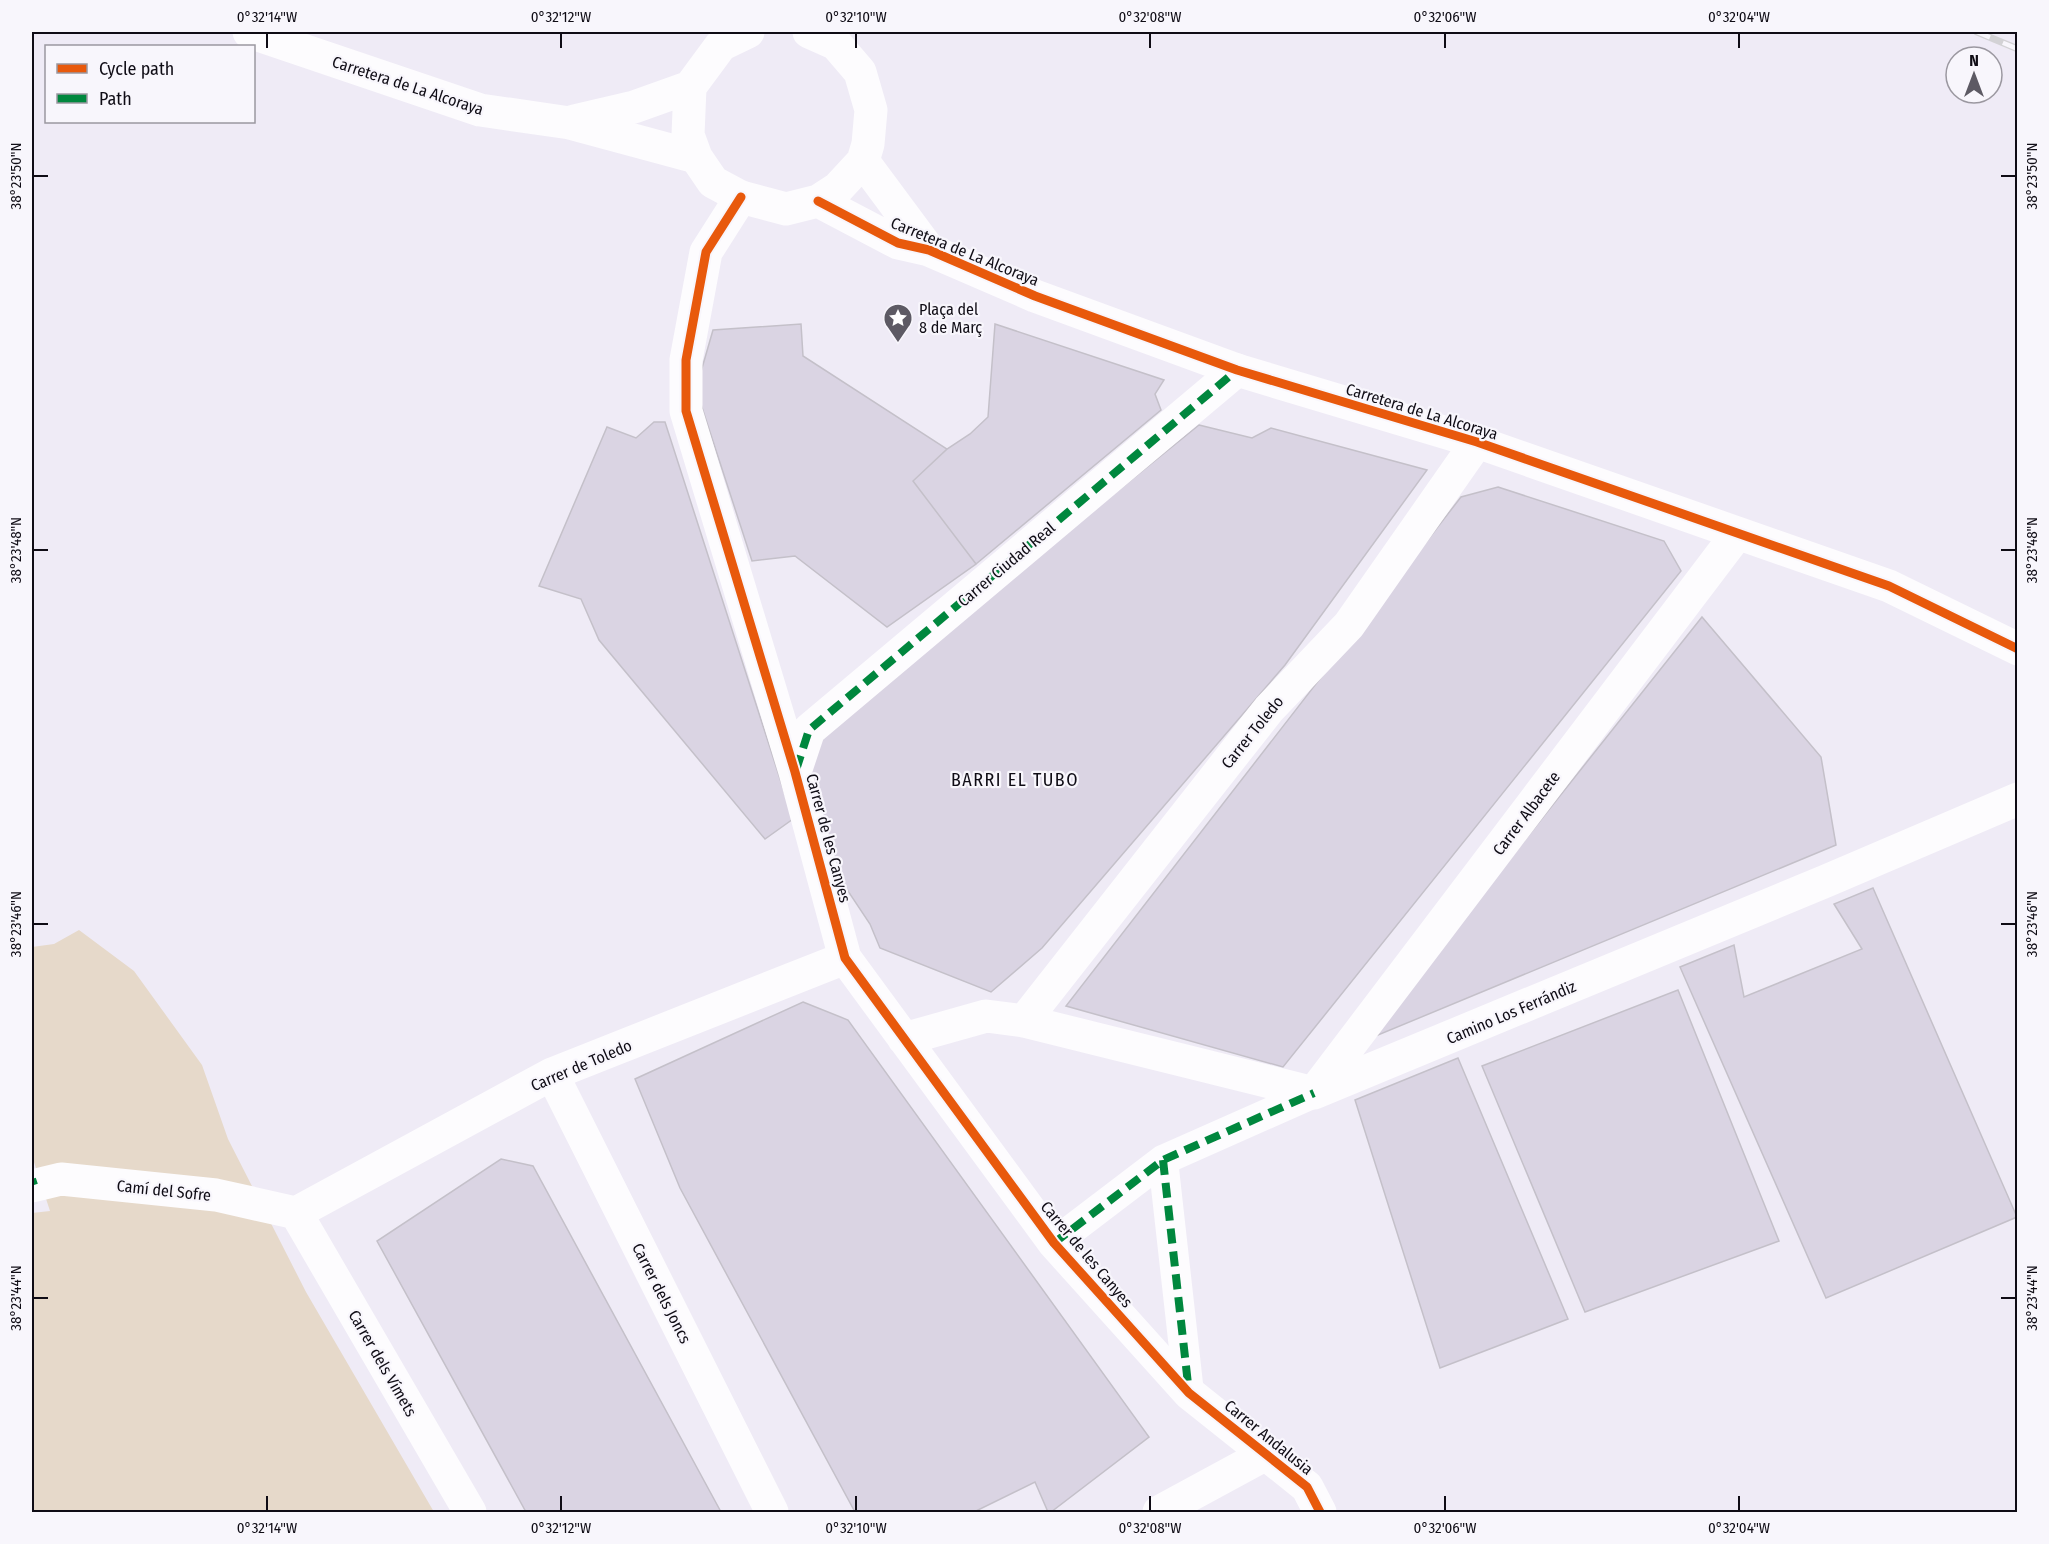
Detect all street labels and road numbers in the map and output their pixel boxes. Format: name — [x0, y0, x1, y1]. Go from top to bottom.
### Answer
street label: Carretera de La Alcoraya — [330, 52, 486, 119]
street label: Carretera de La Alcoraya — [888, 213, 1042, 290]
street label: Carretera de La Alcoraya — [1344, 379, 1500, 444]
street label: Carrer Ciudad Real — [954, 518, 1059, 611]
street label: Carrer Toledo — [1217, 692, 1287, 772]
street label: Carrer Albacete — [1489, 768, 1564, 859]
street label: Carrer de les Canyes — [802, 772, 855, 905]
street label: Camino Los Ferrándiz — [1444, 977, 1579, 1048]
street label: Carrer de Toledo — [528, 1036, 635, 1095]
street label: Camí del Sofre — [116, 1176, 212, 1205]
street label: Carrer de les Canyes — [1037, 1197, 1137, 1311]
street label: Carrer dels Joncs — [628, 1240, 695, 1347]
street label: Carrer dels Vímets — [344, 1307, 421, 1420]
street label: Carrer Andalusia — [1221, 1396, 1317, 1479]

